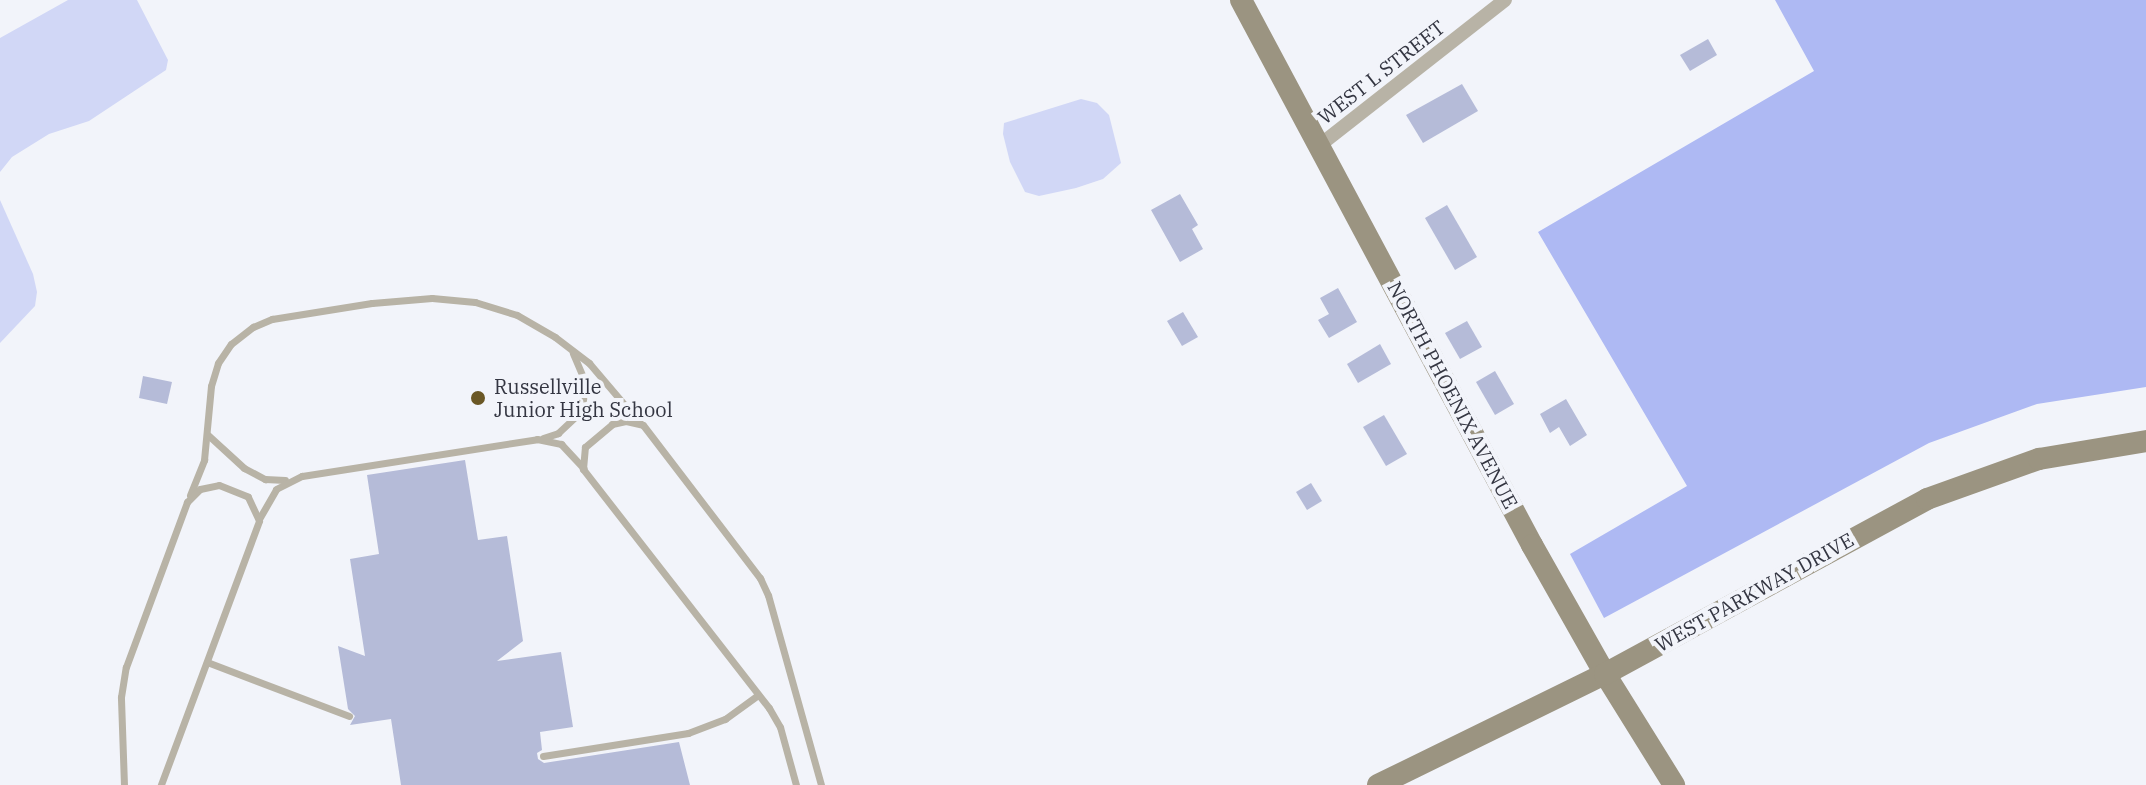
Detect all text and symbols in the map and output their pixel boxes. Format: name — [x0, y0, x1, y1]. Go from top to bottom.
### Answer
street label: WEST L STREET — [1313, 15, 1449, 129]
street label: NORTH PHOENIX AVENUE — [1383, 277, 1523, 513]
place label: Russellville Junior High School — [494, 374, 673, 421]
marker: Russellville Junior High School — [469, 389, 487, 407]
street label: WEST PARKWAY DRIVE — [1650, 527, 1858, 657]

